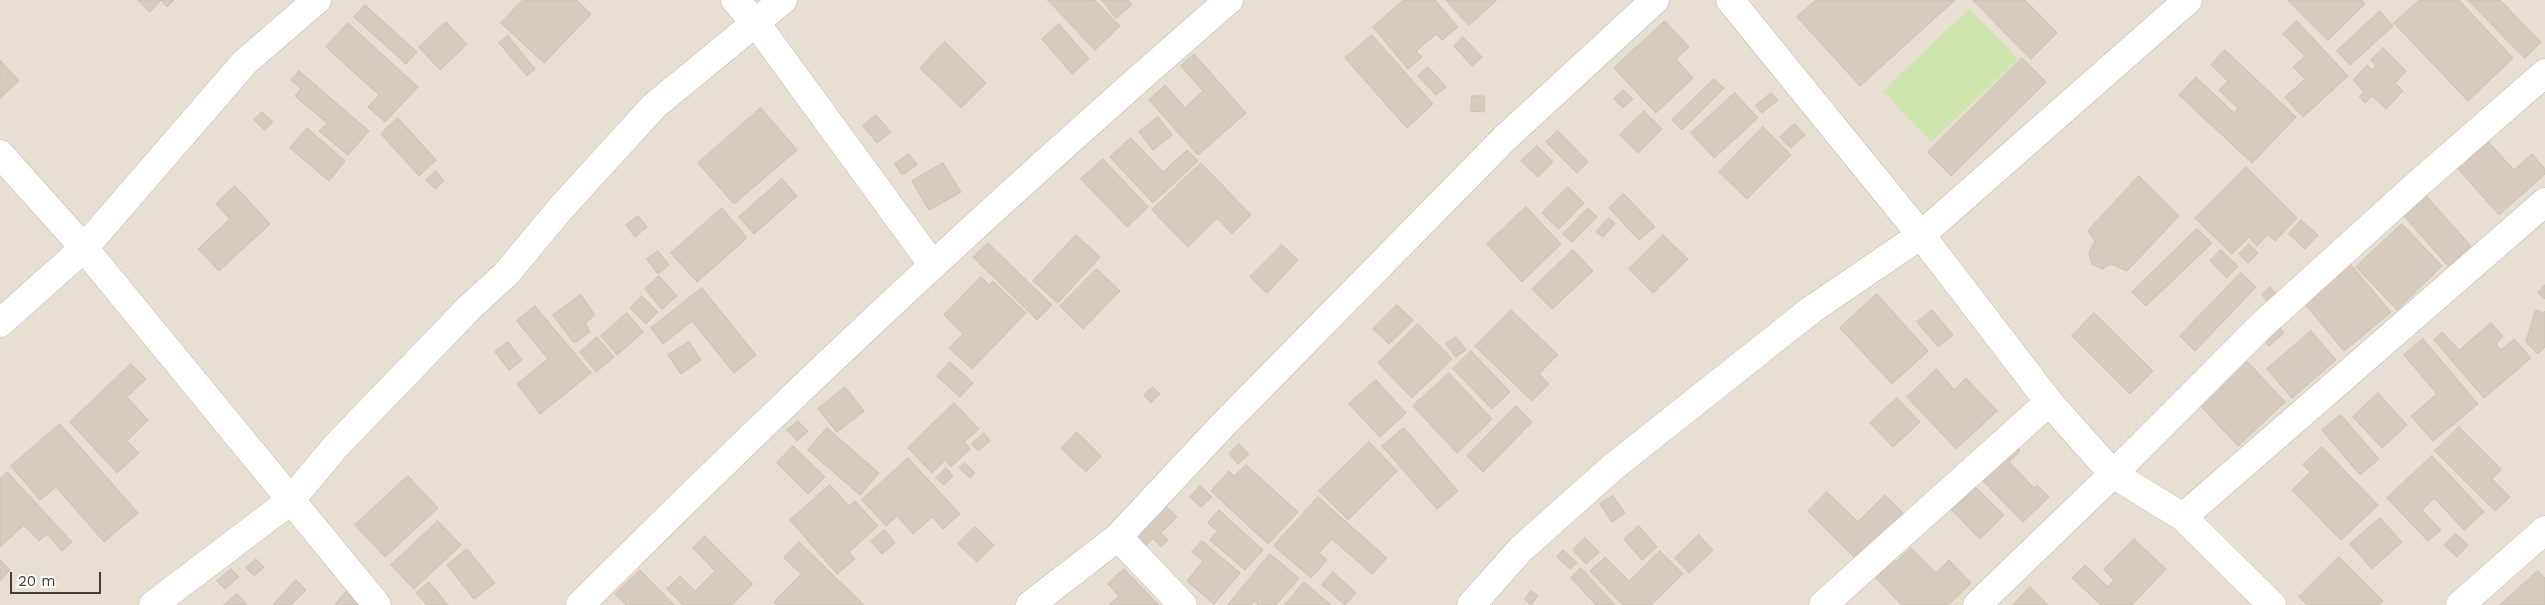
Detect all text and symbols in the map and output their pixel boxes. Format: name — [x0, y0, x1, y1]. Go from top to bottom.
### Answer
scale bar — [12, 562, 104, 594]
text: 20 m — [18, 572, 56, 590]

